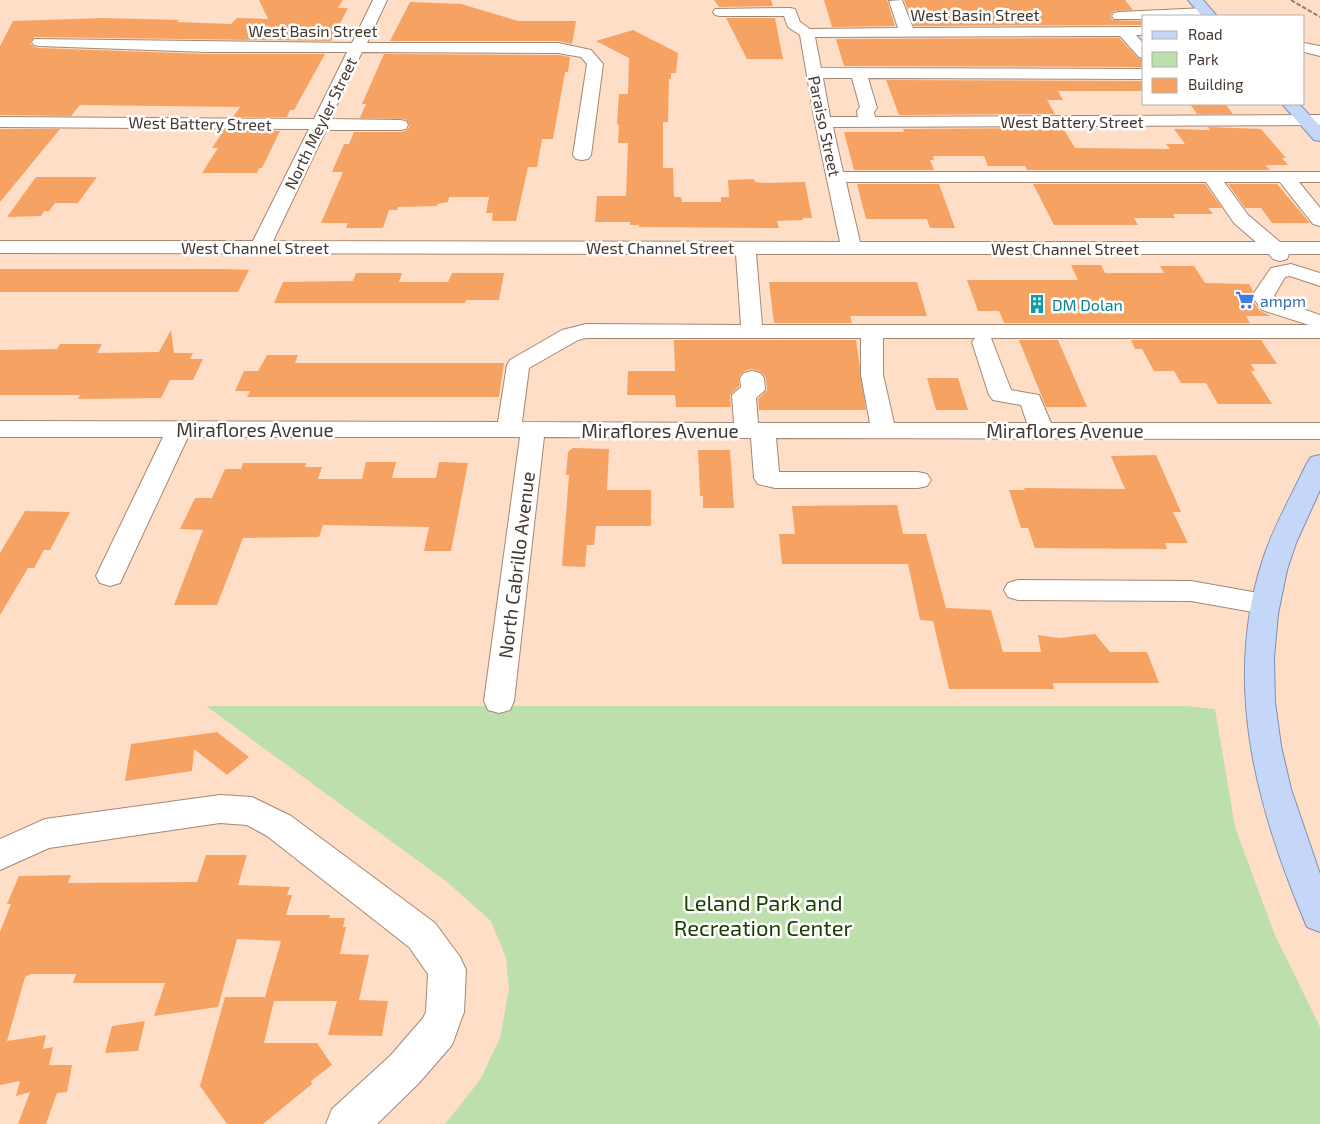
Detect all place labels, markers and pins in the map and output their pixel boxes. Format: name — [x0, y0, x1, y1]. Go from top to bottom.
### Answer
supermarket icon: ampm — [1234, 289, 1256, 311]
place label: ampm — [1260, 291, 1306, 310]
building icon: DM Dolan — [1026, 293, 1048, 315]
place label: DM Dolan — [1052, 295, 1123, 314]

